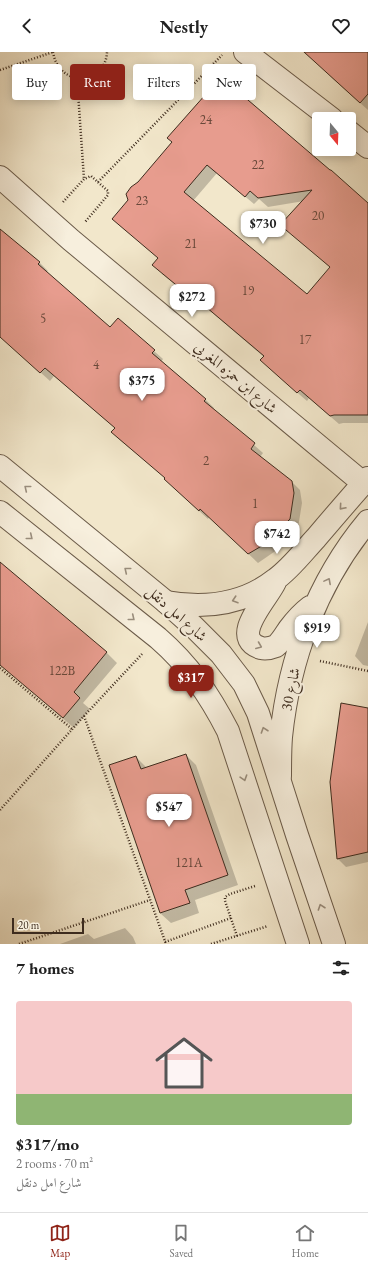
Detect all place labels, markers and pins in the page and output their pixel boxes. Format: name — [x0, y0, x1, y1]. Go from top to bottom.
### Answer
pin: $730 — [239, 211, 287, 245]
pin: $272 — [168, 284, 216, 318]
pin: $375 — [118, 368, 166, 402]
pin: $742 — [253, 521, 301, 555]
pin: $919 — [293, 615, 341, 649]
pin: $317 — [167, 665, 215, 699]
pin: $547 — [145, 794, 193, 828]

